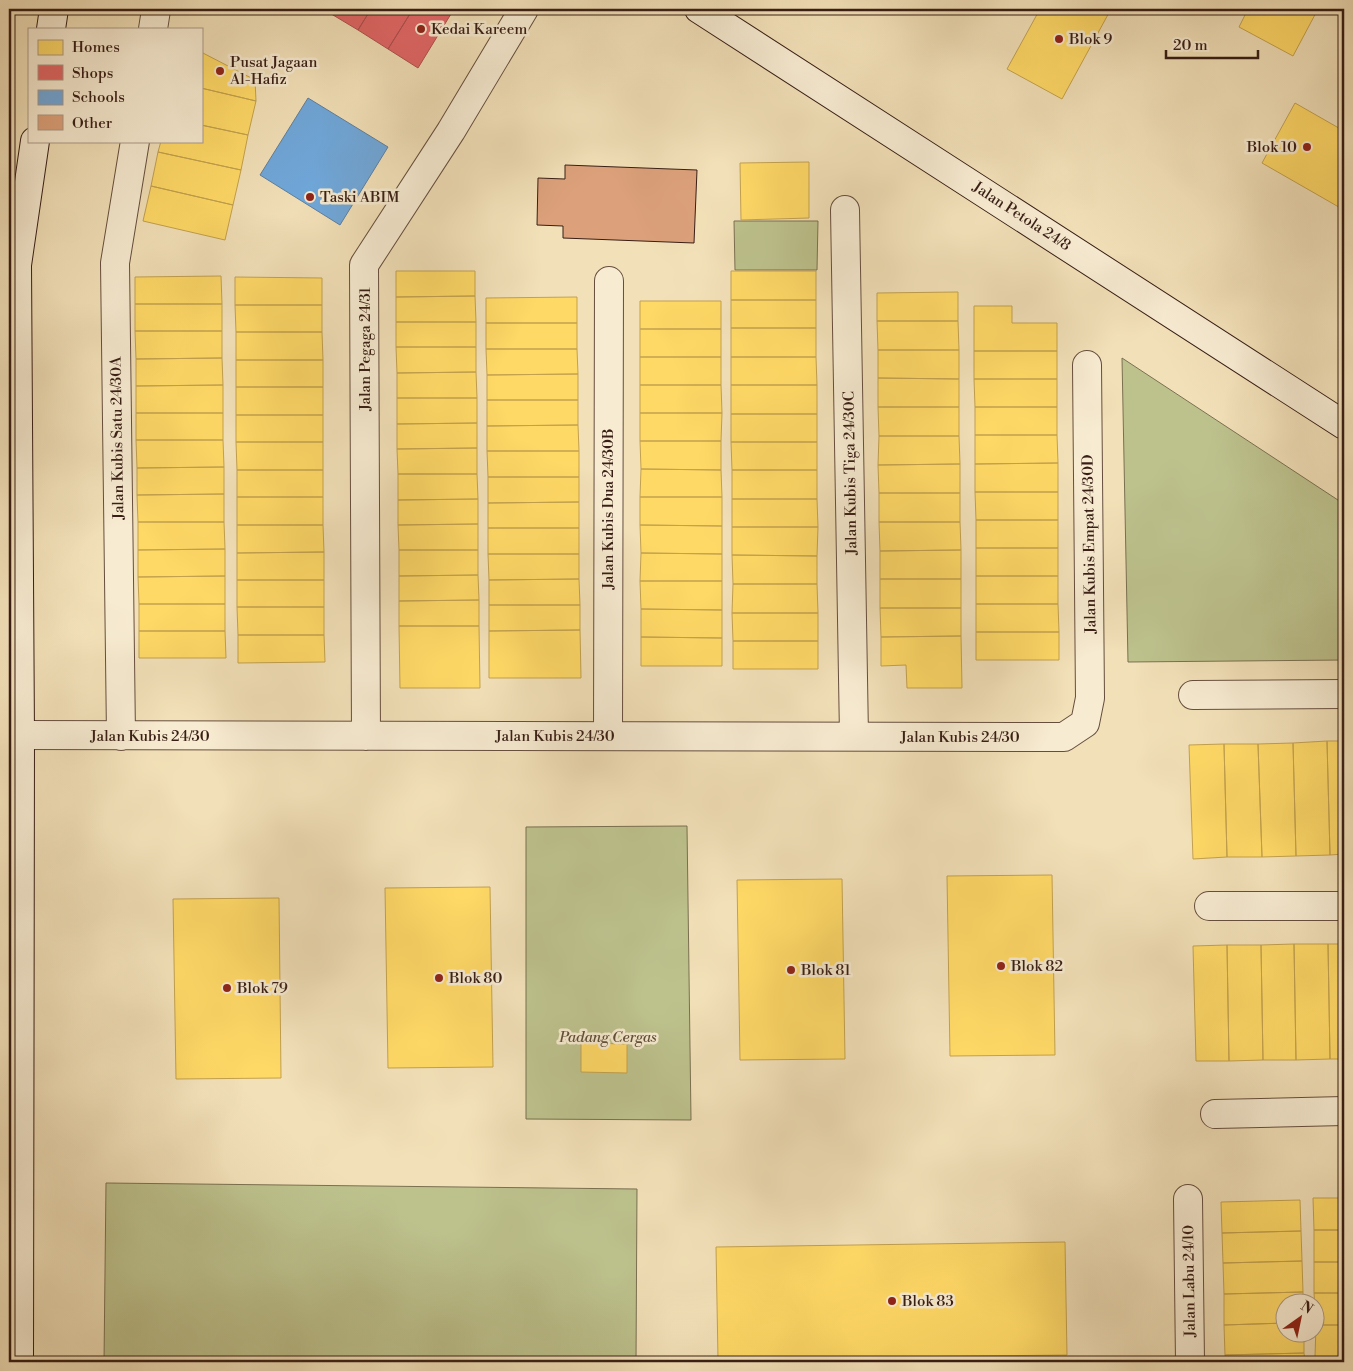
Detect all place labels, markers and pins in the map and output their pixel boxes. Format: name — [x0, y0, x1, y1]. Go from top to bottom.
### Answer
place label: Kedai Kareem — [431, 20, 527, 39]
marker: Kedai Kareem — [415, 23, 427, 35]
place label: Blok 9 — [1068, 30, 1112, 49]
marker: Blok 9 — [1053, 33, 1065, 45]
place label: Pusat Jagaan Al-Hafiz — [229, 53, 317, 89]
marker: Pusat Jagaan Al-Hafiz — [214, 65, 226, 77]
place label: Blok 10 — [1246, 138, 1297, 157]
marker: Blok 10 — [1301, 141, 1313, 153]
place label: Taski ABIM — [320, 188, 400, 207]
marker: Taski ABIM — [304, 191, 316, 203]
place label: Blok 82 — [1010, 957, 1063, 976]
marker: Blok 82 — [995, 960, 1007, 972]
place label: Blok 81 — [800, 961, 851, 980]
marker: Blok 81 — [785, 964, 797, 976]
place label: Blok 80 — [448, 969, 503, 988]
marker: Blok 80 — [433, 972, 445, 984]
place label: Blok 79 — [236, 979, 288, 998]
marker: Blok 79 — [221, 982, 233, 994]
place label: Blok 83 — [901, 1292, 954, 1311]
marker: Blok 83 — [886, 1295, 898, 1307]

